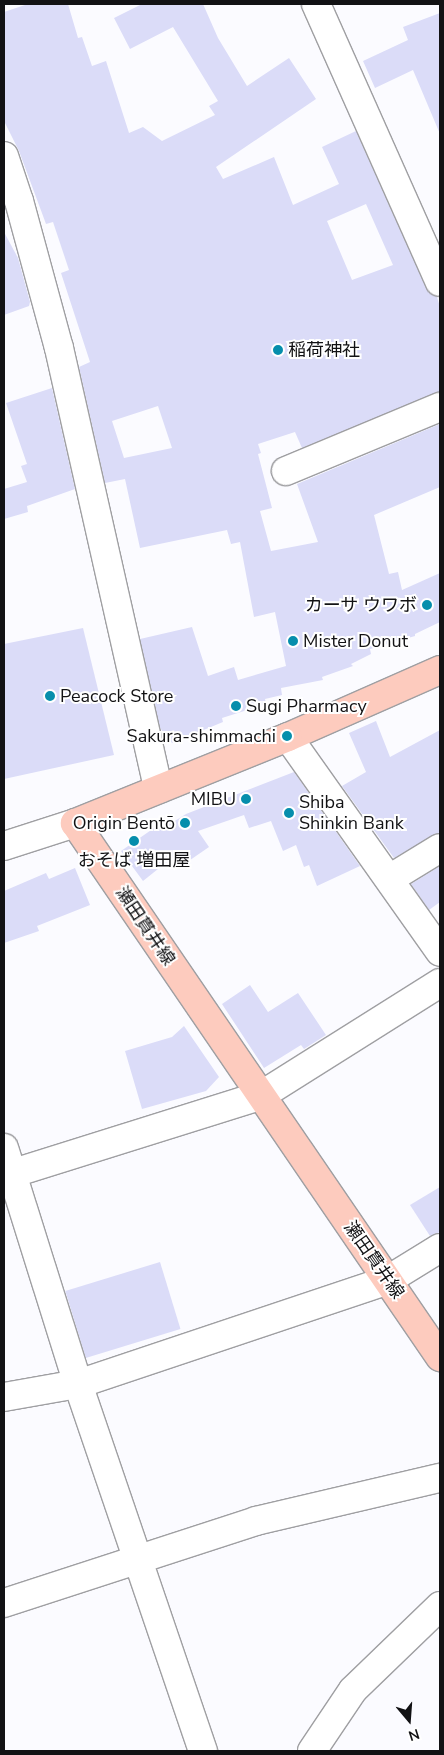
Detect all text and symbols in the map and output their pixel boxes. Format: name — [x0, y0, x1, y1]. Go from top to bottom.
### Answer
place label: 稲荷神社 — [288, 339, 360, 361]
marker: 稲荷神社 — [272, 344, 284, 356]
place label: カーサ ウワボ — [304, 594, 417, 616]
marker: カーサ ウワボ — [421, 599, 433, 611]
place label: Mister Donut — [303, 630, 408, 652]
marker: Mister Donut — [287, 635, 299, 647]
place label: Peacock Store — [60, 685, 173, 707]
marker: Peacock Store — [44, 690, 56, 702]
place label: Sugi Pharmacy — [246, 695, 367, 717]
marker: Sugi Pharmacy — [230, 700, 242, 712]
place label: Sakura-shimmachi — [127, 725, 276, 747]
marker: Sakura-shimmachi — [280, 729, 294, 743]
place label: MIBU — [191, 788, 236, 810]
place label: Shiba Shinkin Bank — [299, 792, 404, 834]
marker: MIBU — [240, 793, 252, 805]
marker: Shiba Shinkin Bank — [283, 807, 295, 819]
place label: Origin Bentō — [73, 812, 175, 834]
marker: Origin Bentō — [179, 817, 191, 829]
marker: おそば 増田屋 — [128, 835, 140, 847]
place label: おそば 増田屋 — [78, 849, 190, 871]
street label: 瀬田貫井線 — [111, 883, 179, 969]
street label: 瀬田貫井線 — [339, 1217, 409, 1303]
north arrow — [384, 1695, 434, 1745]
text: N — [406, 1724, 422, 1745]

